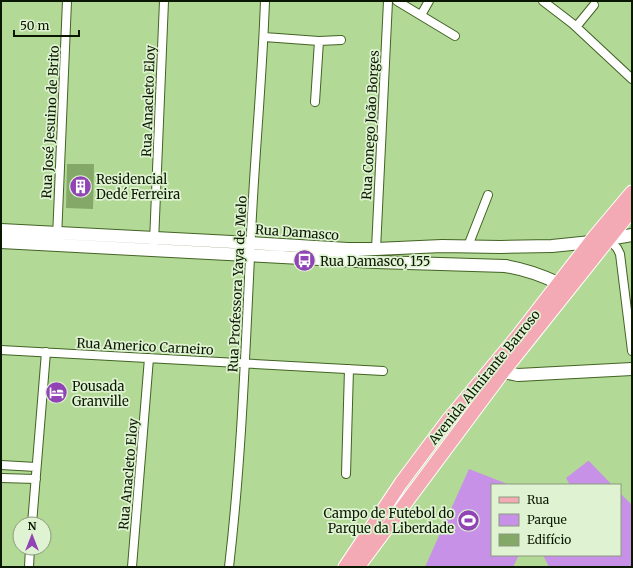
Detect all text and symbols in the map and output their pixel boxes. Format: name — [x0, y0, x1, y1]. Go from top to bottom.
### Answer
scale bar — [14, 12, 79, 38]
text: 50 m — [20, 18, 49, 33]
street label: Rua Anacleto Eloy — [138, 44, 159, 157]
street label: Rua José Jesuino de Brito — [38, 45, 63, 199]
street label: Rua Conego João Borges — [358, 50, 383, 200]
place label: Residencial Dedé Ferreira — [96, 171, 180, 203]
building icon: Residencial Dedé Ferreira — [67, 173, 93, 199]
street label: Rua Professora Yaya de Melo — [224, 195, 251, 373]
street label: Rua Damasco — [254, 221, 340, 244]
bus stop icon: Rua Damasco, 155 — [292, 248, 318, 274]
place label: Rua Damasco, 155 — [320, 253, 430, 270]
street label: Avenida Almirante Barroso — [424, 306, 544, 449]
street label: Rua Americo Carneiro — [76, 334, 214, 359]
place label: Pousada Granville — [72, 378, 129, 410]
hotel icon: Pousada Granville — [44, 380, 70, 406]
street label: Rua Anacleto Eloy — [115, 417, 142, 531]
legend — [491, 484, 621, 556]
text: Rua — [527, 492, 550, 507]
place label: Campo de Futebol do Parque da Liberdade — [323, 505, 454, 537]
sports icon: Campo de Futebol do Parque da Liberdade — [456, 507, 482, 533]
text: Parque — [527, 512, 567, 527]
north arrow — [12, 516, 52, 556]
text: N — [28, 519, 37, 533]
text: Edifício — [527, 532, 571, 547]

